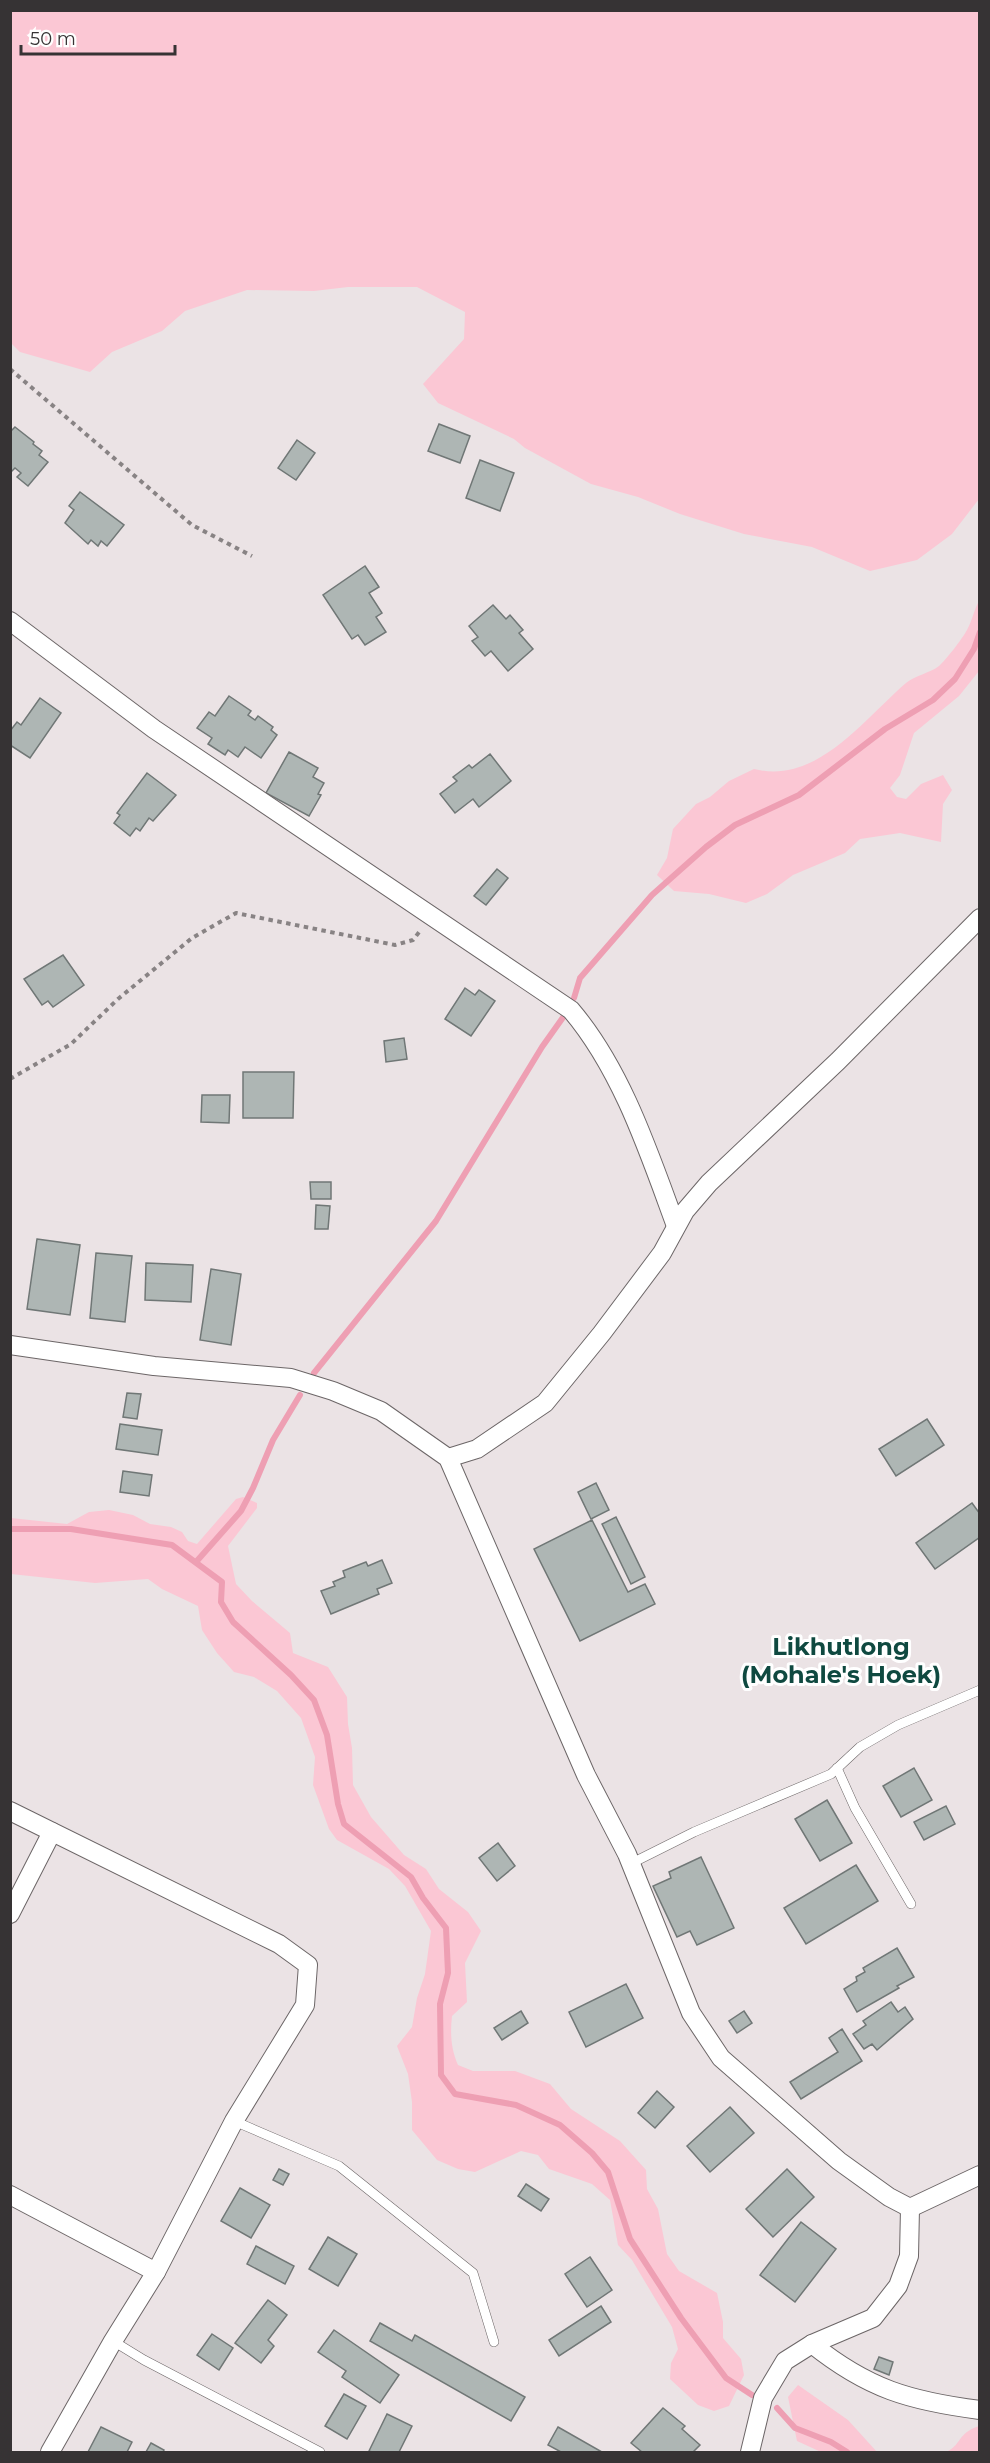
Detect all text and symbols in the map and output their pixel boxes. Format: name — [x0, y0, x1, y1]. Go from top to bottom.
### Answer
scale bar — [21, 18, 176, 56]
text: 50 m — [30, 28, 76, 50]
district label: Likhutlong (Mohale's Hoek) — [741, 1632, 941, 1689]

